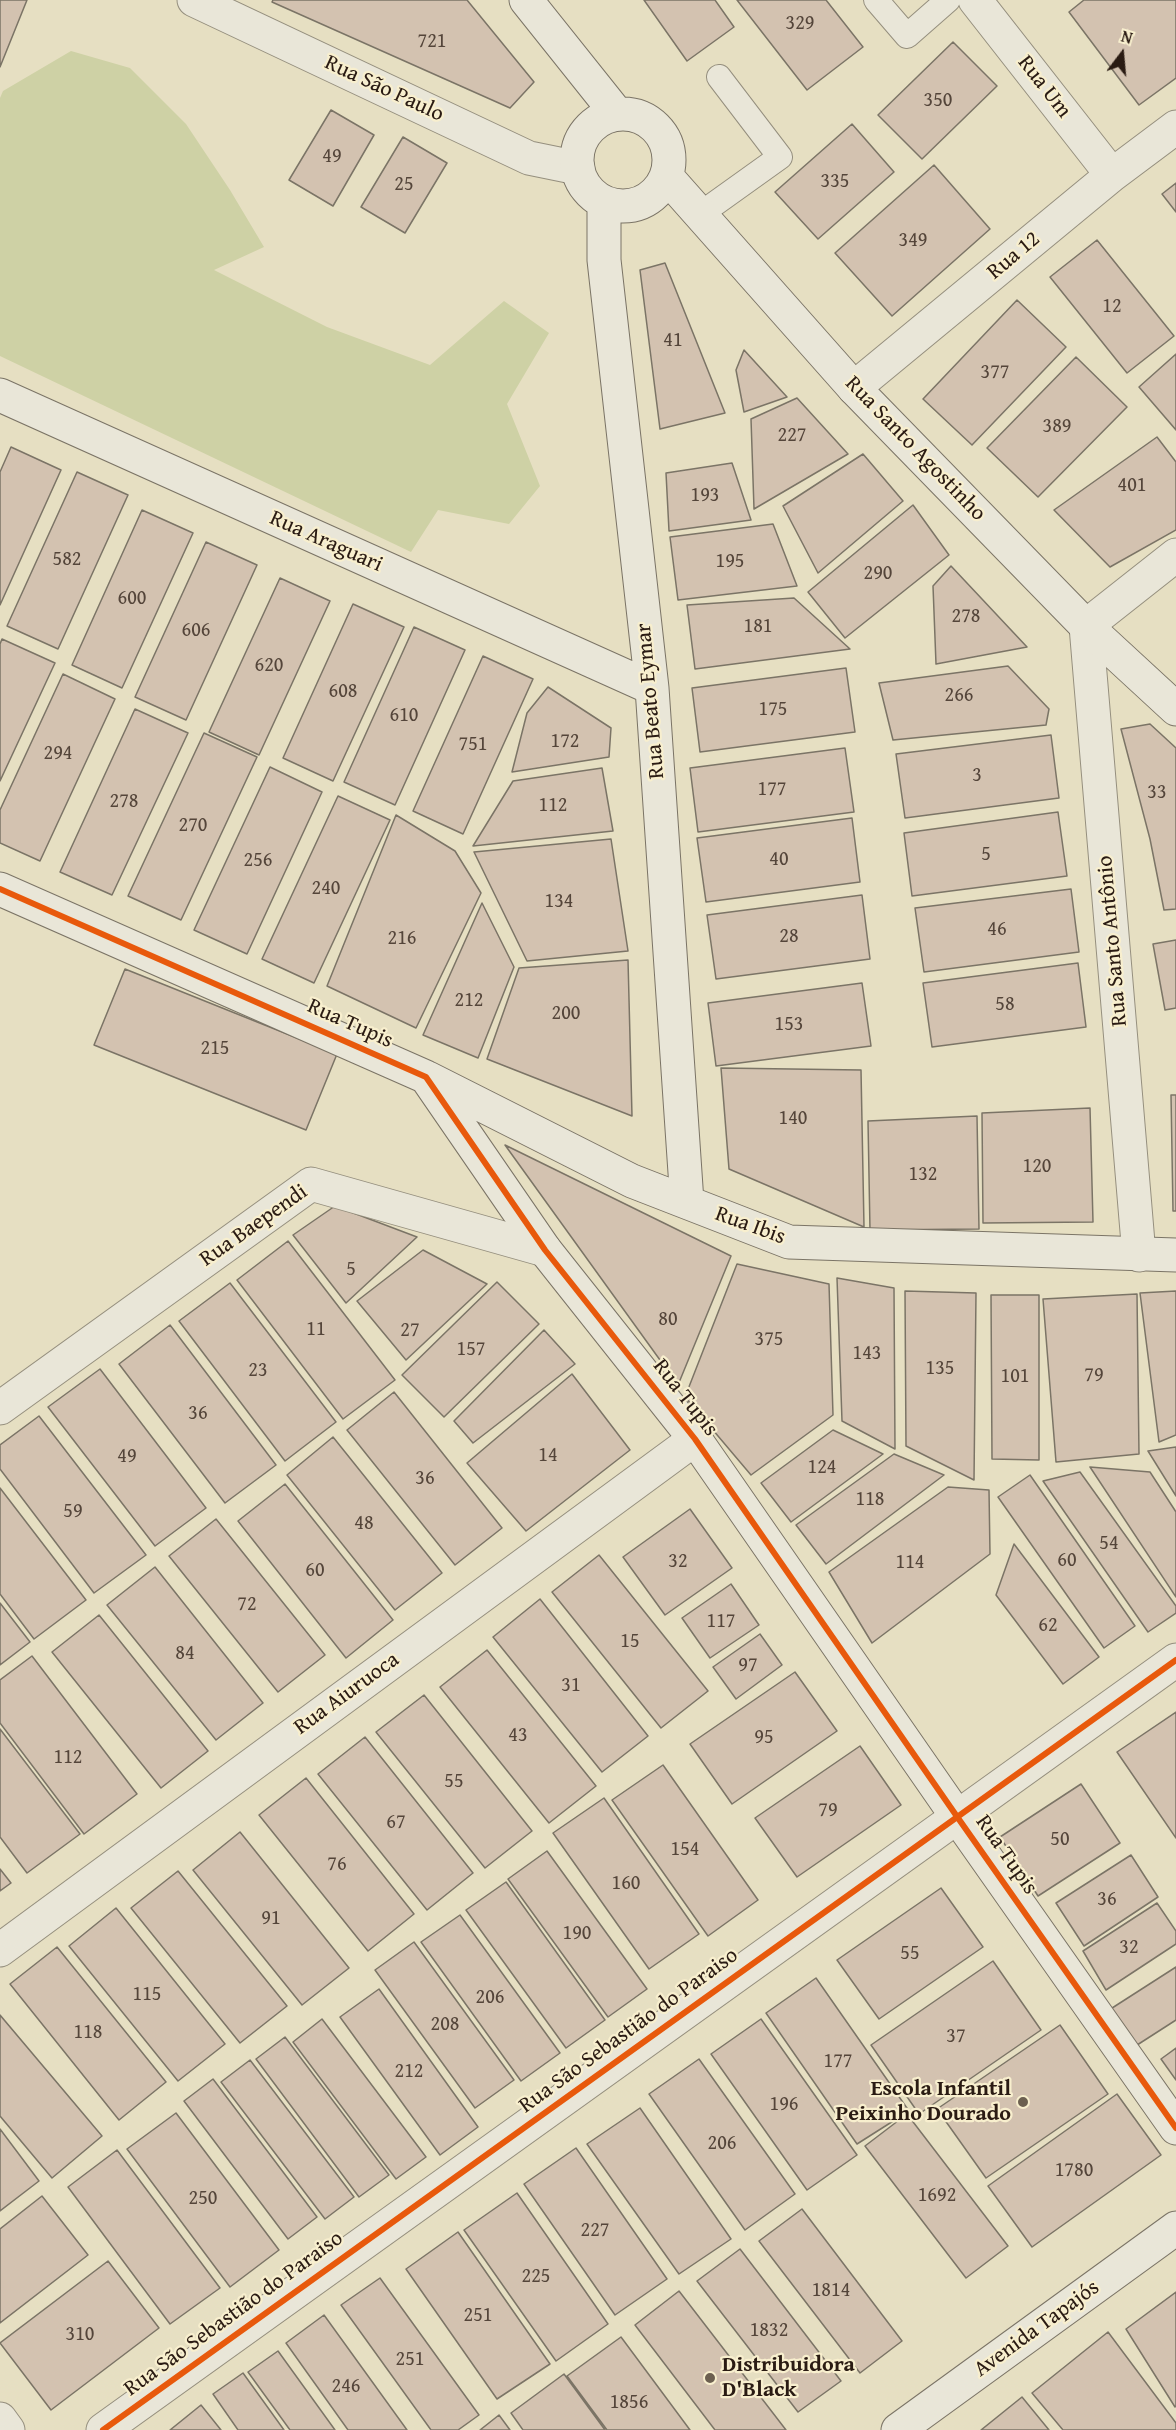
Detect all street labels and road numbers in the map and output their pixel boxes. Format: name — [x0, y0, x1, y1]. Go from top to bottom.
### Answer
street label: Rua São Paulo — [320, 50, 448, 128]
street label: Rua Um — [1011, 50, 1077, 124]
street label: Rua 12 — [982, 226, 1046, 286]
street label: Rua Santo Agostinho — [839, 371, 991, 527]
street label: Rua Araguari — [265, 505, 387, 579]
street label: Rua Beato Eymar — [631, 622, 671, 780]
street label: Rua Santo Antônio — [1092, 854, 1134, 1028]
street label: Rua Tupis — [303, 993, 397, 1055]
street label: Rua Baependi — [195, 1179, 313, 1273]
street label: Rua Ibis — [711, 1201, 789, 1251]
street label: Rua Tupis — [647, 1354, 723, 1442]
street label: Rua Aiuruoca — [289, 1647, 405, 1741]
street label: Rua Tupis — [969, 1810, 1043, 1900]
street label: Rua São Sebastião do Paraiso — [514, 1943, 744, 2119]
street label: Rua São Sebastião do Paraiso — [119, 2226, 349, 2402]
street label: Avenida Tapajós — [969, 2275, 1105, 2383]

